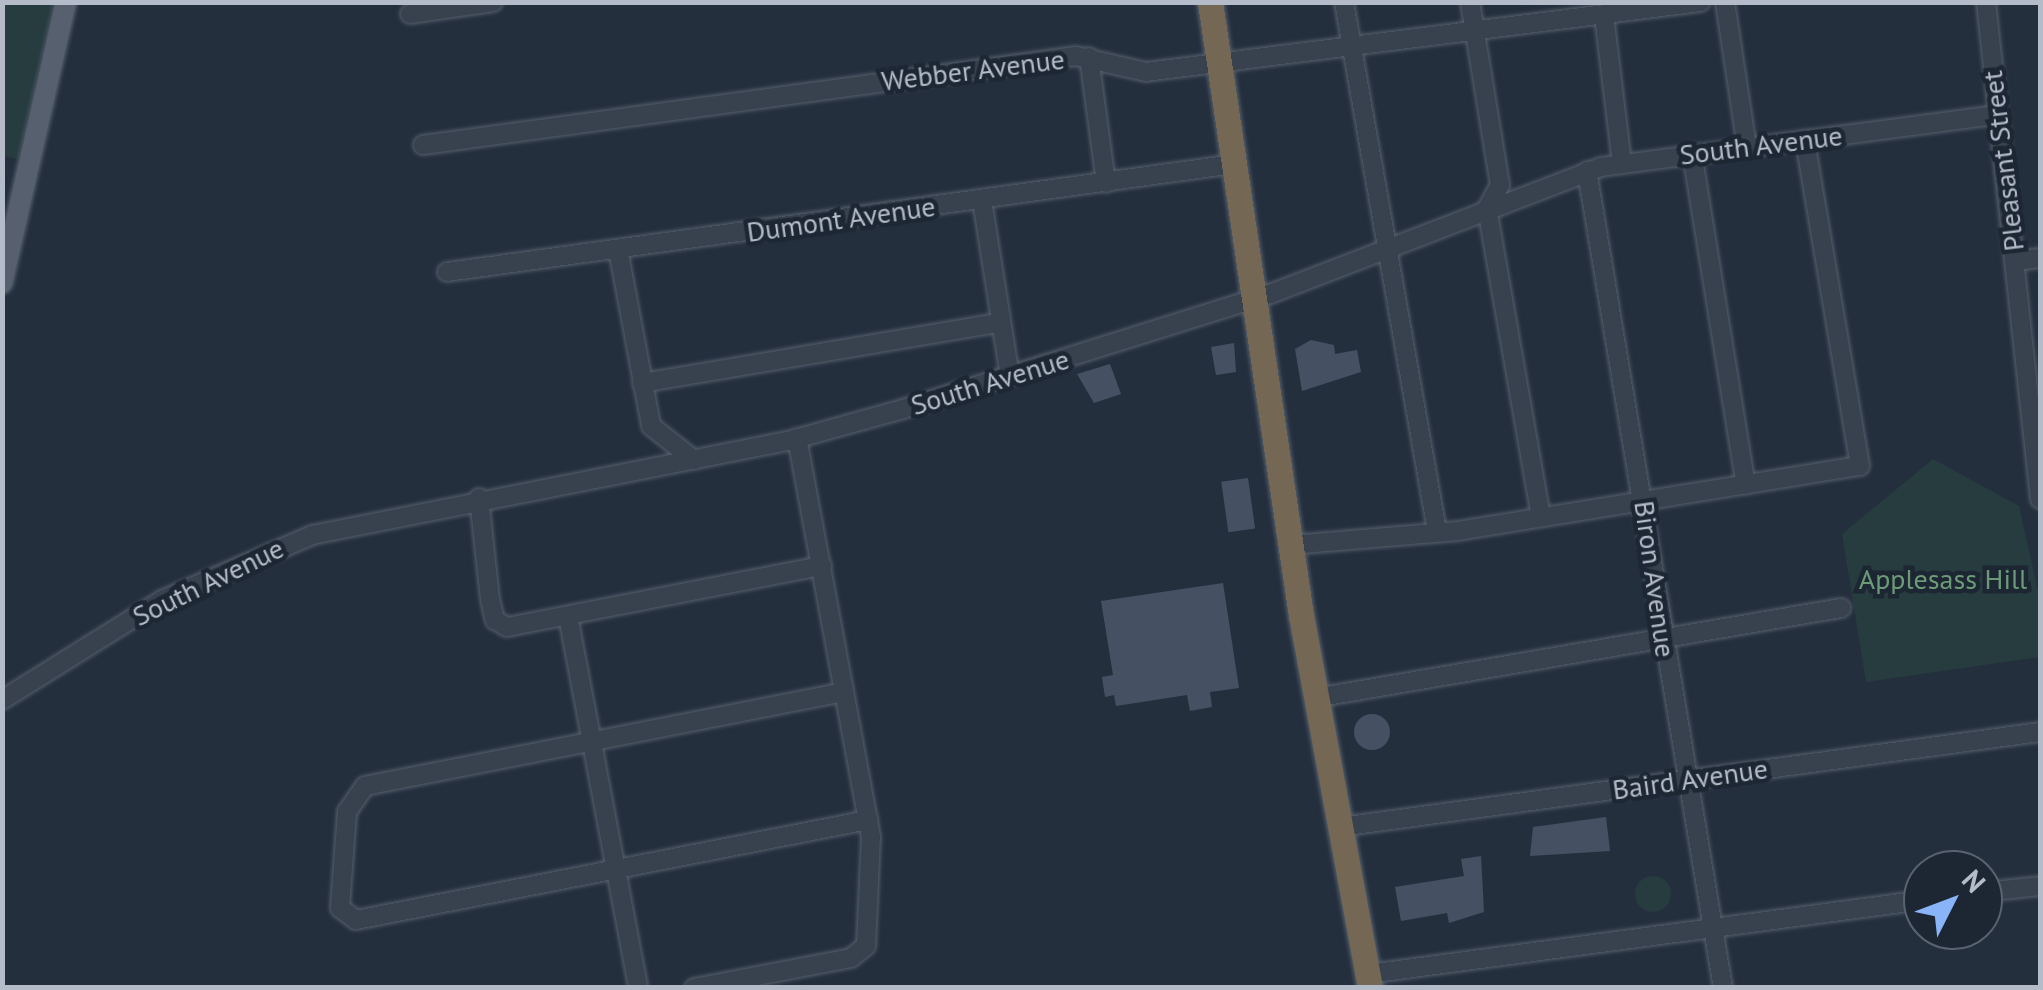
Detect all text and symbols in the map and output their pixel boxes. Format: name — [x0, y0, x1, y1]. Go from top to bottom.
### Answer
street label: Webber Avenue — [879, 42, 1067, 98]
street label: Pleasant Street — [1975, 69, 2031, 253]
street label: South Avenue — [1677, 118, 1845, 172]
street label: Dumont Avenue — [744, 189, 938, 249]
street label: South Avenue — [906, 342, 1074, 422]
street label: Biron Avenue — [1627, 498, 1683, 660]
street label: South Avenue — [127, 531, 289, 633]
park label: Applesass Hill — [1859, 562, 2027, 596]
street label: Baird Avenue — [1610, 751, 1770, 807]
north arrow — [1903, 850, 2003, 950]
text: N — [1954, 862, 1994, 900]

